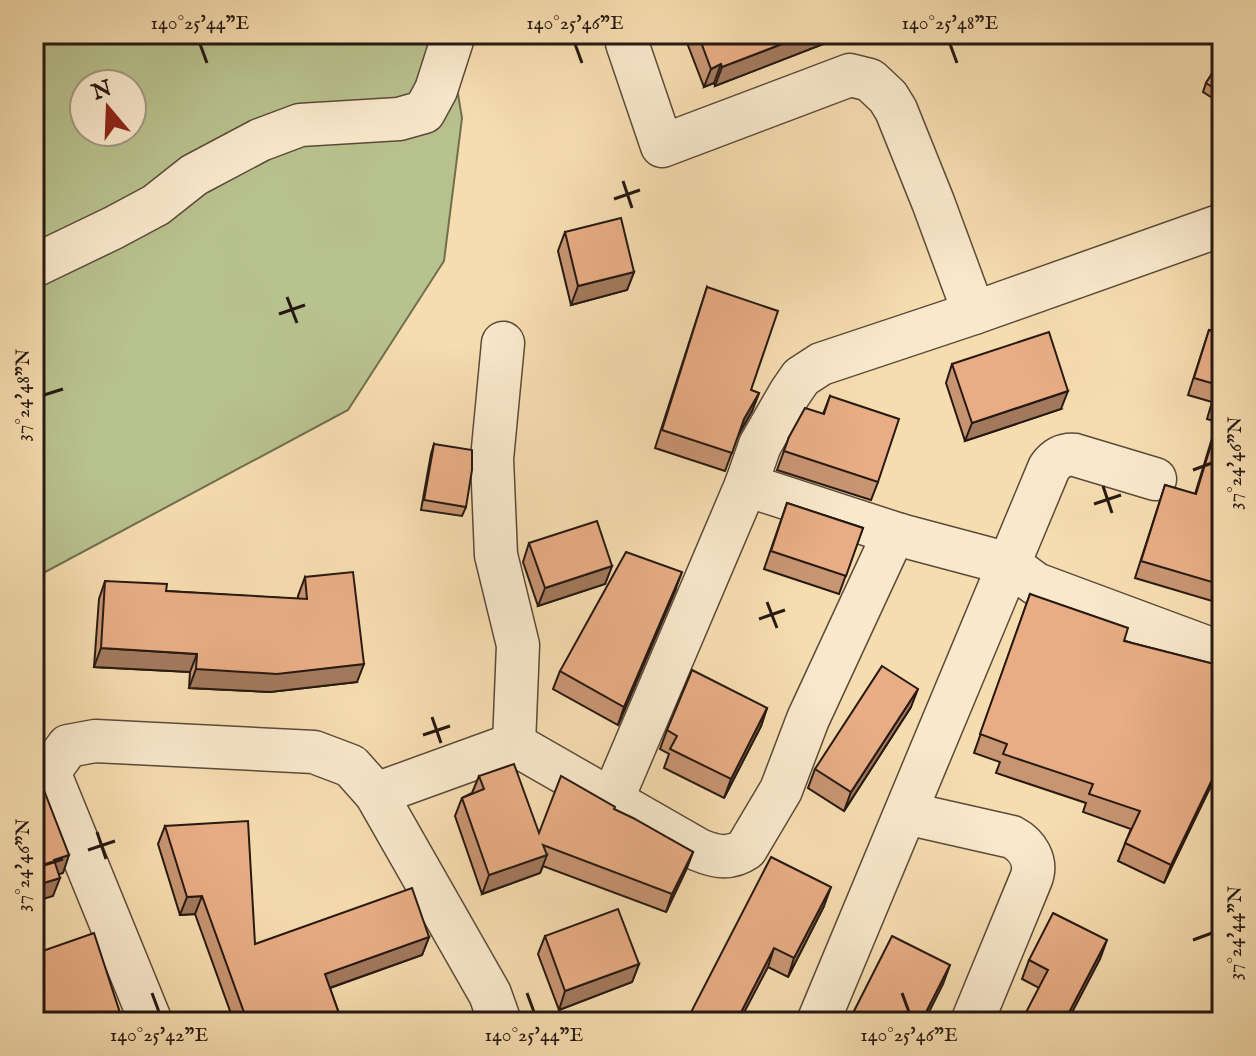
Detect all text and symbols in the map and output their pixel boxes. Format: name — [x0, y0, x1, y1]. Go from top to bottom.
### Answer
text: 140°25'44"E — [151, 11, 250, 36]
text: 140°25'46"E — [526, 11, 624, 36]
text: 140°25'48"E — [902, 11, 999, 36]
north arrow — [68, 68, 148, 148]
text: N — [88, 75, 116, 108]
text: 37°24'48"N — [11, 349, 36, 441]
text: 37°24'46"N — [1223, 416, 1248, 510]
text: 37°24'46"N — [11, 818, 36, 912]
text: 37°24'44"N — [1223, 886, 1248, 980]
text: 140°25'42"E — [110, 1023, 208, 1048]
text: 140°25'44"E — [485, 1023, 584, 1048]
text: 140°25'46"E — [860, 1023, 958, 1048]

